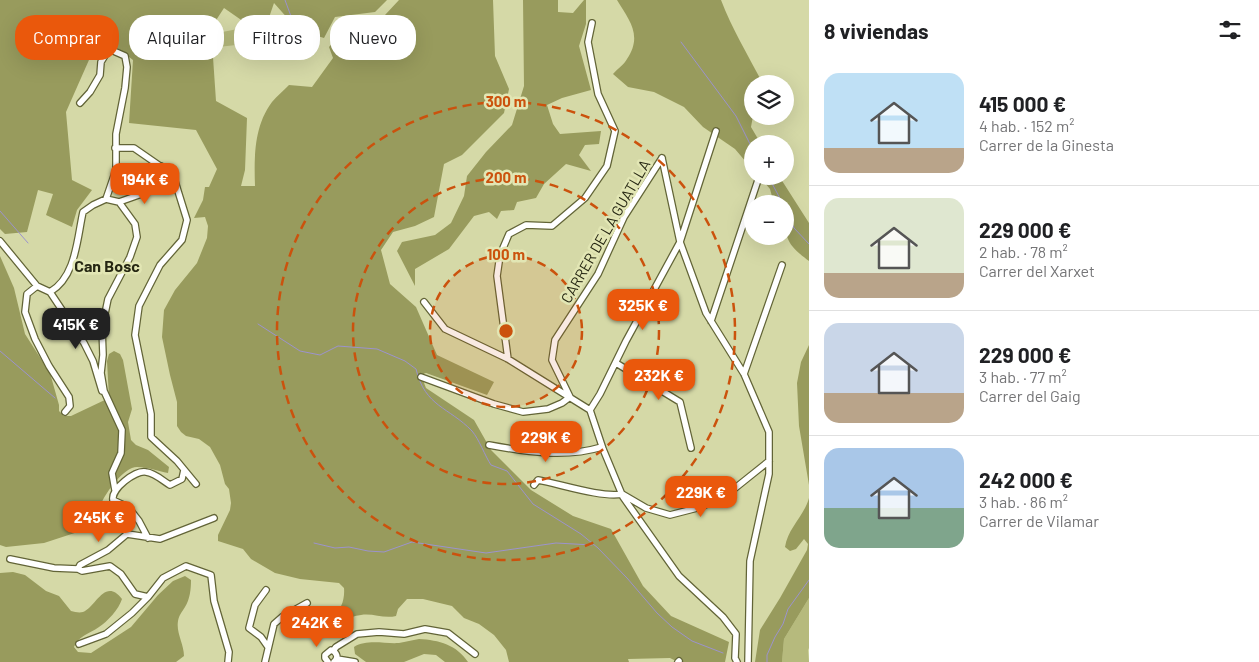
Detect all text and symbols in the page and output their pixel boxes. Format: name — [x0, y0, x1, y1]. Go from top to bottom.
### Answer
chip: Comprar — [15, 15, 119, 60]
chip: Alquilar — [129, 15, 224, 60]
chip: Filtros — [234, 15, 320, 60]
chip: Nuevo — [330, 15, 416, 60]
icon: filters — [1216, 16, 1244, 44]
text: 8 viviendas — [824, 18, 929, 43]
map controls — [744, 75, 794, 245]
button: layers — [744, 75, 794, 125]
text: 415 000 € — [979, 91, 1066, 116]
text: 300 m — [486, 92, 526, 110]
icon: home — [864, 93, 924, 153]
text: 4 hab. · 152 m² — [979, 116, 1074, 135]
button: + — [744, 135, 794, 185]
text: Carrer de la Ginesta — [979, 135, 1114, 154]
street label: CARRER DE LA GUATLLA — [557, 156, 653, 306]
pin: 194K € — [104, 162, 186, 205]
text: 200 m — [485, 168, 527, 186]
text: 194K € — [121, 169, 169, 188]
button: − — [744, 195, 794, 245]
text: 229 000 € — [979, 217, 1071, 242]
icon: home — [864, 218, 924, 278]
text: 2 hab. · 78 m² — [979, 242, 1068, 261]
text: 100 m — [487, 245, 525, 263]
district label: Can Bosc — [74, 256, 140, 275]
text: Carrer del Xarxet — [979, 261, 1095, 280]
pin: 325K € — [602, 288, 684, 331]
text: 325K € — [618, 295, 668, 314]
pin: 415K € — [35, 308, 117, 350]
text: 415K € — [53, 314, 99, 333]
centre of rings — [497, 322, 515, 340]
text: 229 000 € — [979, 342, 1071, 367]
icon: home — [864, 343, 924, 403]
pin: 232K € — [618, 358, 700, 401]
text: 232K € — [634, 365, 684, 384]
text: 3 hab. · 77 m² — [979, 367, 1067, 386]
text: Carrer del Gaig — [979, 386, 1081, 405]
pin: 229K € — [505, 420, 587, 463]
text: 229K € — [521, 427, 571, 446]
text: 242 000 € — [979, 467, 1073, 492]
icon: home — [864, 468, 924, 528]
pin: 229K € — [660, 476, 742, 518]
text: 229K € — [676, 482, 726, 501]
text: 3 hab. · 86 m² — [979, 492, 1068, 511]
pin: 245K € — [58, 500, 140, 543]
text: 245K € — [74, 507, 124, 526]
text: Carrer de Vilamar — [979, 511, 1099, 530]
pin: 242K € — [276, 606, 358, 648]
text: 242K € — [292, 612, 342, 631]

